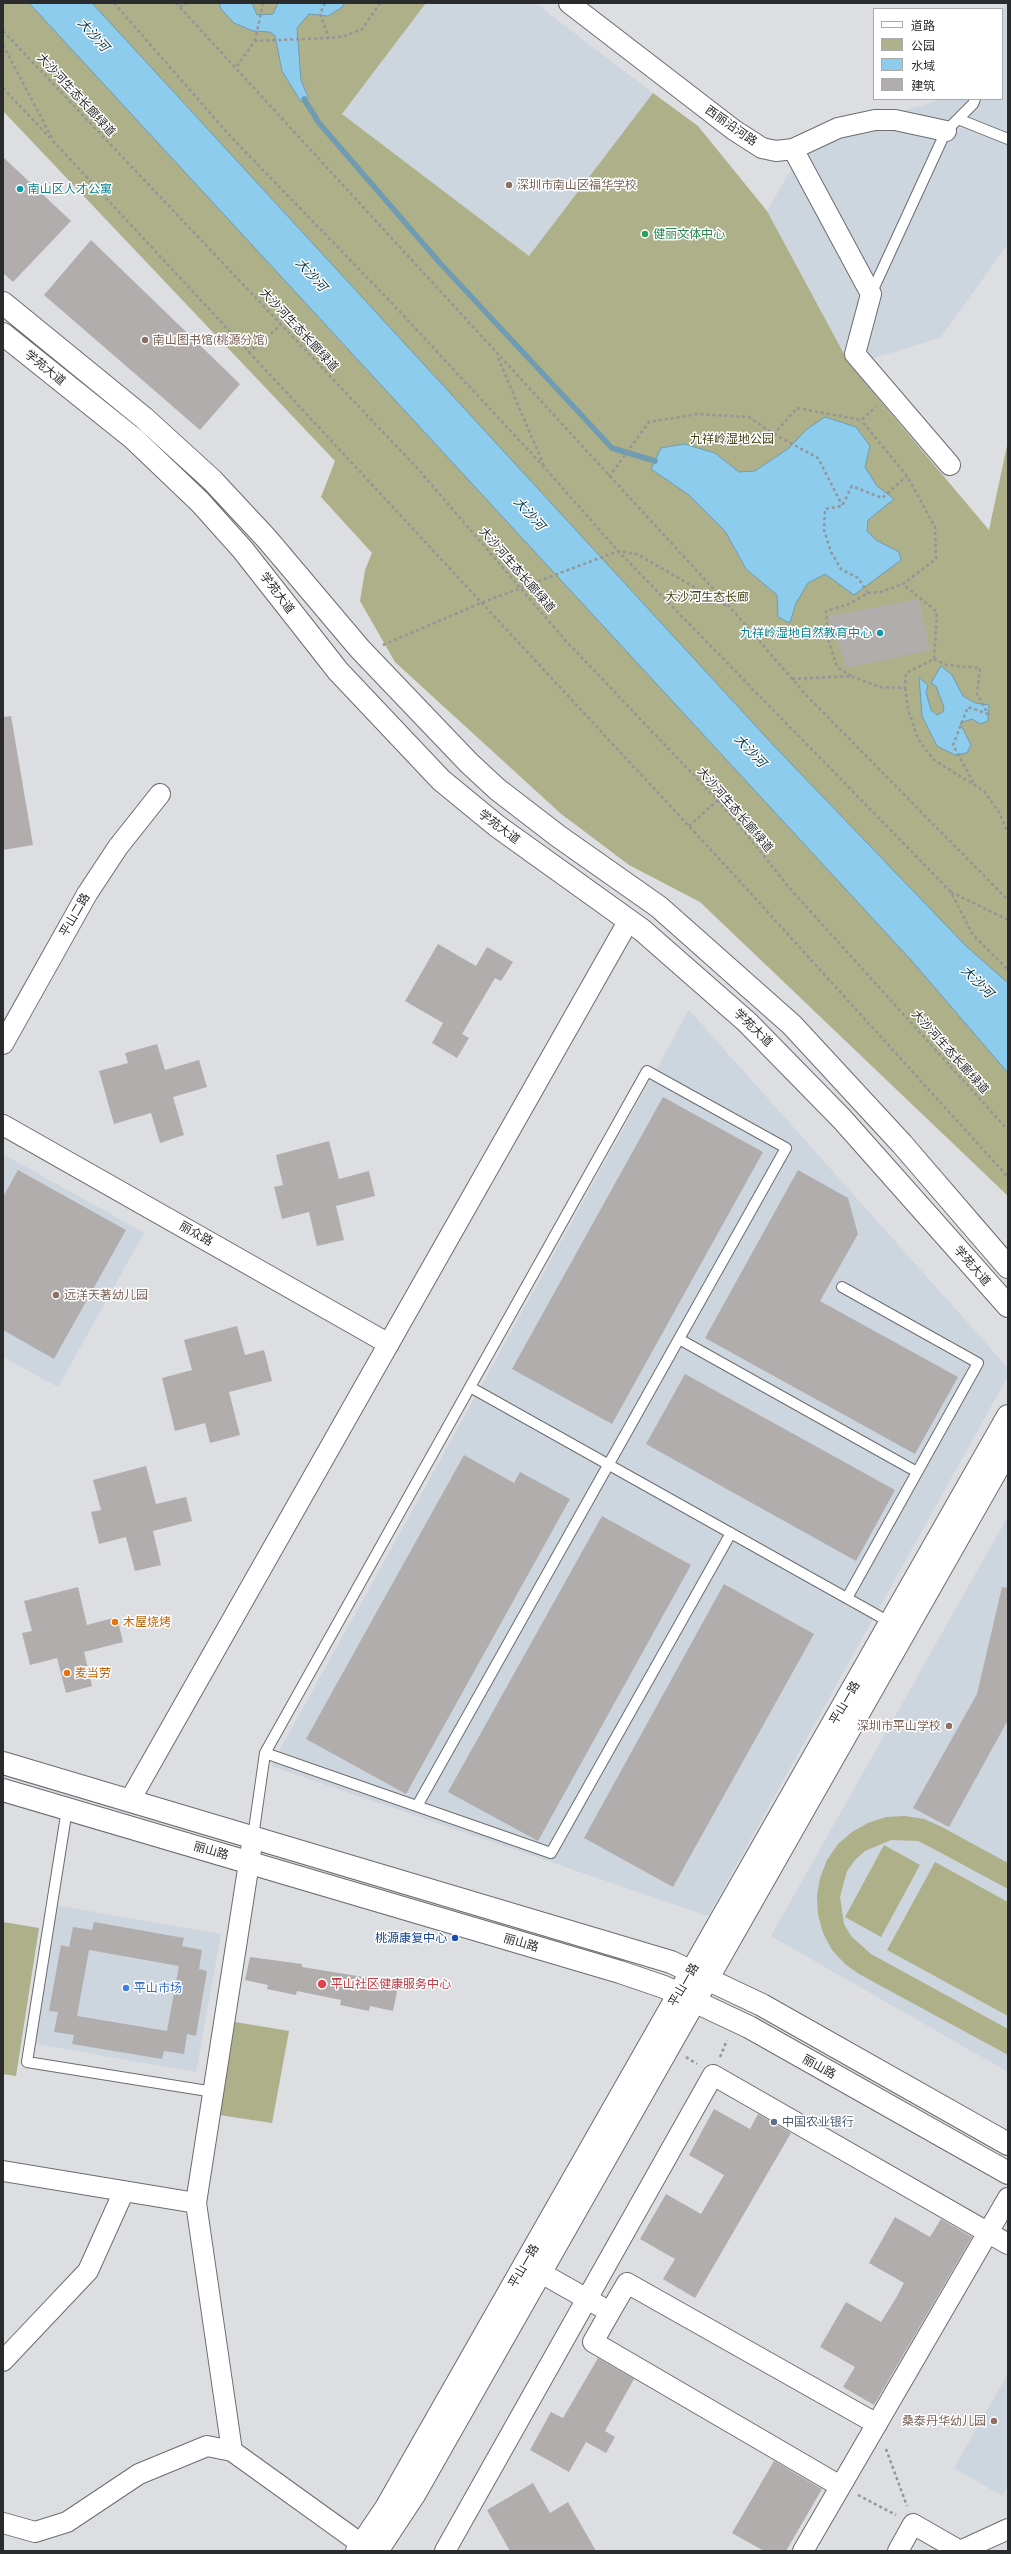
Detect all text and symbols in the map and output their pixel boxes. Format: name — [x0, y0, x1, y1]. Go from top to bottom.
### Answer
legend — [873, 8, 1003, 100]
water label: 大沙河 — [74, 15, 112, 55]
text: 道路 — [911, 20, 935, 32]
text: 公园 — [911, 40, 935, 52]
street label: 大沙河生态长廊绿道 — [34, 51, 118, 139]
text: 水域 — [911, 60, 935, 72]
text: 建筑 — [911, 80, 935, 92]
street label: 西丽沿河路 — [702, 103, 760, 149]
place label: 深圳市南山区福华学校 — [517, 178, 637, 192]
marker: 深圳市南山区福华学校 — [504, 180, 514, 190]
place label: 南山区人才公寓 — [28, 182, 112, 196]
marker: 南山区人才公寓 — [15, 184, 25, 194]
place label: 健丽文体中心 — [653, 227, 725, 241]
marker: 健丽文体中心 — [640, 229, 650, 239]
water label: 大沙河 — [292, 255, 330, 295]
street label: 大沙河生态长廊绿道 — [257, 286, 341, 374]
place label: 南山图书馆(桃源分馆) — [153, 333, 268, 347]
marker: 南山图书馆(桃源分馆) — [140, 335, 150, 345]
street label: 学苑大道 — [22, 347, 68, 389]
park label: 九祥岭湿地公园 — [690, 432, 774, 446]
water label: 大沙河 — [510, 494, 548, 534]
street label: 大沙河生态长廊绿道 — [476, 525, 558, 615]
street label: 学苑大道 — [257, 569, 297, 617]
park label: 大沙河生态长廊 — [665, 590, 749, 604]
place label: 九祥岭湿地自然教育中心 — [740, 626, 872, 640]
marker: 九祥岭湿地自然教育中心 — [875, 628, 885, 638]
water label: 大沙河 — [731, 731, 769, 771]
street label: 大沙河生态长廊绿道 — [694, 765, 776, 855]
street label: 学苑大道 — [475, 807, 523, 847]
street label: 平山二路 — [57, 891, 93, 939]
water label: 大沙河 — [958, 963, 996, 1001]
street label: 学苑大道 — [731, 1006, 775, 1050]
street label: 大沙河生态长廊绿道 — [909, 1007, 991, 1097]
street label: 丽众路 — [177, 1219, 215, 1249]
street label: 学苑大道 — [951, 1243, 993, 1289]
place label: 远洋天著幼儿园 — [64, 1288, 148, 1302]
marker: 远洋天著幼儿园 — [51, 1290, 61, 1300]
place label: 木屋烧烤 — [123, 1615, 171, 1629]
marker: 木屋烧烤 — [110, 1617, 120, 1627]
place label: 麦当劳 — [75, 1666, 111, 1680]
marker: 麦当劳 — [62, 1668, 72, 1678]
street label: 平山一路 — [827, 1679, 863, 1727]
place label: 深圳市平山学校 — [857, 1719, 941, 1733]
marker: 深圳市平山学校 — [944, 1721, 954, 1731]
street label: 丽山路 — [192, 1839, 230, 1863]
place label: 桃源康复中心 — [375, 1931, 447, 1945]
street label: 丽山路 — [502, 1931, 540, 1955]
marker: 桃源康复中心 — [450, 1933, 460, 1943]
street label: 平山一路 — [666, 1961, 702, 2009]
place label: 平山社区健康服务中心 — [331, 1977, 451, 1991]
marker: 平山社区健康服务中心 — [316, 1978, 328, 1990]
place label: 平山市场 — [134, 1981, 182, 1995]
marker: 平山市场 — [121, 1983, 131, 1993]
street label: 丽山路 — [800, 2052, 838, 2082]
place label: 中国农业银行 — [782, 2115, 854, 2129]
marker: 中国农业银行 — [769, 2117, 779, 2127]
street label: 平山一路 — [506, 2242, 542, 2290]
place label: 桑泰丹华幼儿园 — [902, 2414, 986, 2428]
marker: 桑泰丹华幼儿园 — [989, 2416, 999, 2426]

